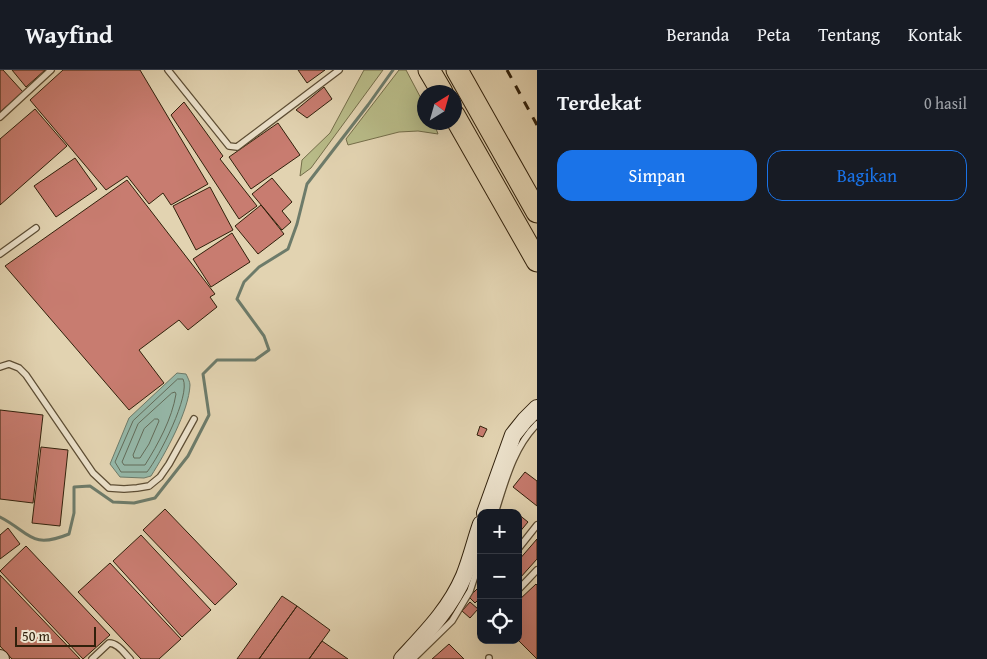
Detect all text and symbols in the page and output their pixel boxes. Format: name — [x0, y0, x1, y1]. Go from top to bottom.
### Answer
text: Wayfind — [25, 17, 113, 52]
text: Beranda — [667, 21, 729, 48]
text: Peta — [757, 21, 790, 48]
text: Tentang — [818, 21, 880, 48]
text: Kontak — [908, 21, 962, 48]
north arrow — [417, 85, 462, 130]
text: Terdekat — [557, 87, 641, 118]
text: 0 hasil — [924, 91, 967, 115]
button: Simpan — [557, 150, 757, 201]
button: Bagikan — [767, 150, 967, 201]
map controls — [477, 509, 522, 644]
button: + — [477, 509, 522, 554]
button: − — [477, 554, 522, 599]
button: locate — [477, 599, 522, 644]
scale bar — [15, 624, 96, 647]
text: 50 m — [22, 626, 50, 646]

